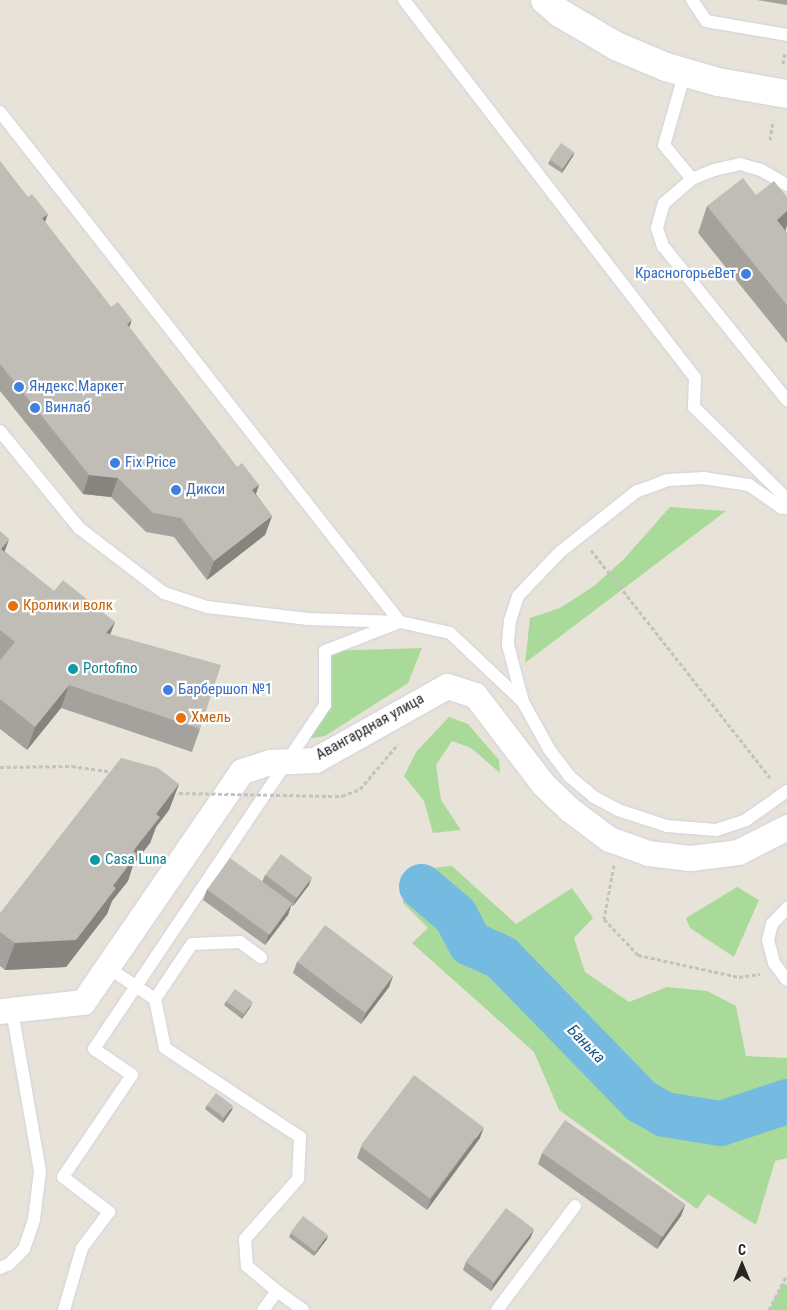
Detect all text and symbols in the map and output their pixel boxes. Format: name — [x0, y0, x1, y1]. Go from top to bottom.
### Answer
place label: КрасногорьеВет — [635, 265, 736, 283]
marker: КрасногорьеВет — [740, 268, 752, 280]
place label: Яндекс.Маркет — [29, 378, 124, 396]
marker: Яндекс.Маркет — [13, 381, 25, 393]
place label: Винлаб — [45, 399, 91, 417]
marker: Винлаб — [29, 402, 41, 414]
place label: Fix Price — [125, 454, 176, 472]
marker: Fix Price — [109, 457, 121, 469]
place label: Дикси — [186, 481, 225, 499]
marker: Дикси — [170, 484, 182, 496]
place label: Кролик и волк — [23, 597, 113, 615]
marker: Кролик и волк — [7, 600, 19, 612]
place label: Portofino — [83, 660, 138, 678]
marker: Portofino — [67, 663, 79, 675]
place label: Барбершоп №1 — [178, 681, 272, 699]
marker: Барбершоп №1 — [162, 684, 174, 696]
street label: Авангардная улица — [313, 690, 427, 764]
place label: Хмель — [191, 709, 231, 727]
marker: Хмель — [175, 712, 187, 724]
place label: Casa Luna — [105, 851, 167, 869]
marker: Casa Luna — [89, 854, 101, 866]
water label: Банька — [563, 1021, 609, 1067]
north arrow — [717, 1240, 767, 1290]
text: С — [738, 1242, 746, 1258]

